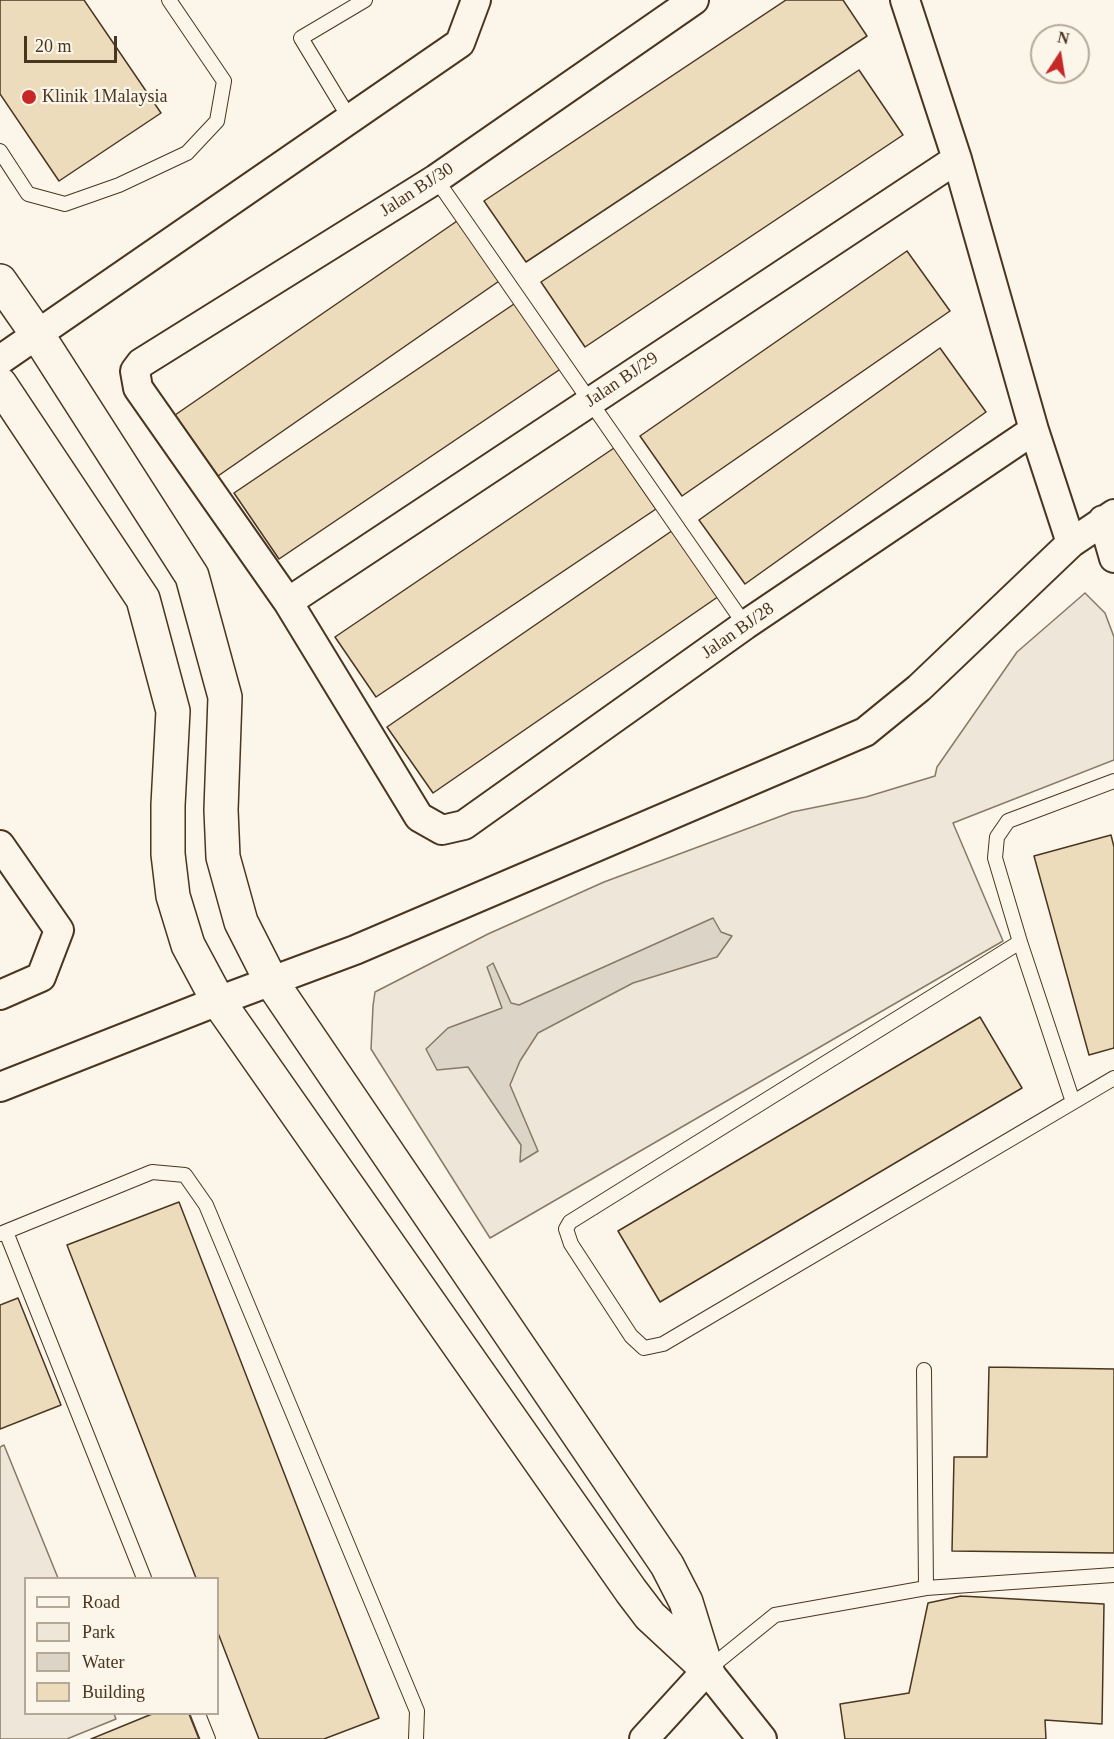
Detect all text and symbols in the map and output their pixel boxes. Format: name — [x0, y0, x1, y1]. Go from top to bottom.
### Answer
scale bar — [27, 24, 120, 62]
north arrow — [1030, 24, 1090, 84]
text: N — [1056, 28, 1071, 47]
text: 20 m — [35, 36, 72, 56]
place label: Klinik 1Malaysia — [42, 86, 167, 108]
marker: Klinik 1Malaysia — [20, 88, 38, 106]
street label: Jalan BJ/30 — [376, 158, 458, 222]
street label: Jalan BJ/29 — [581, 348, 663, 412]
street label: Jalan BJ/28 — [698, 598, 778, 664]
legend — [24, 1577, 219, 1715]
text: Road — [82, 1592, 120, 1612]
text: Park — [82, 1622, 115, 1642]
text: Water — [82, 1652, 125, 1672]
text: Building — [82, 1682, 145, 1702]

